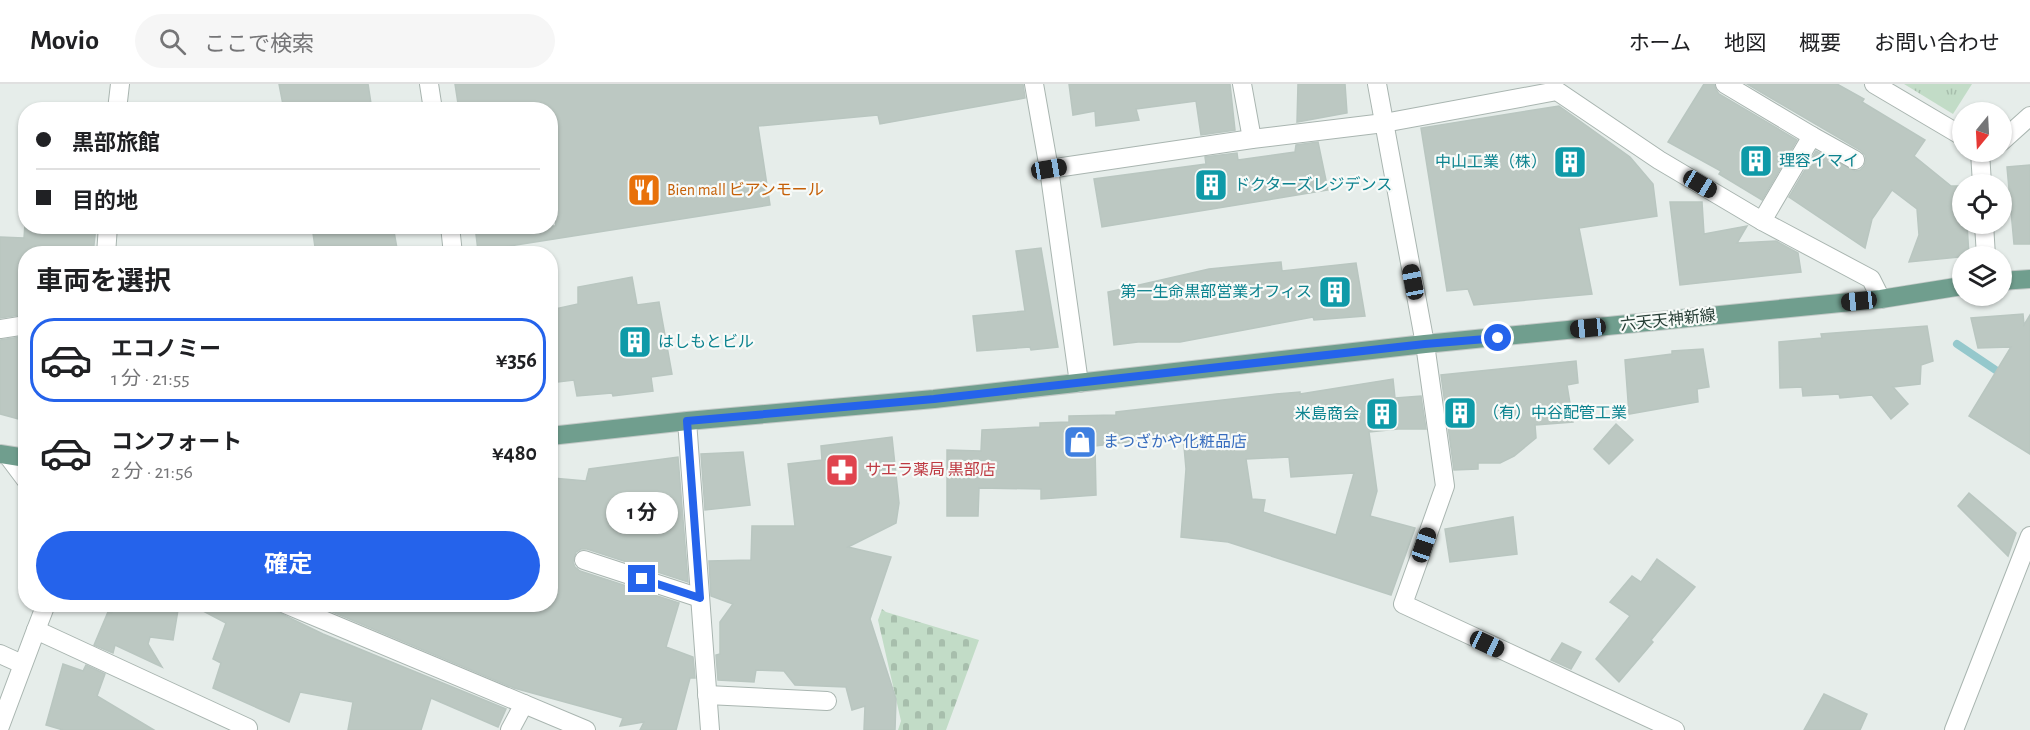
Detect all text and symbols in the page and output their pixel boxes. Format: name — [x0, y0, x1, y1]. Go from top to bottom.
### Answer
search box — [135, 14, 555, 68]
icon: search — [156, 25, 189, 58]
text: Movio — [30, 27, 99, 55]
text: ここで検索 — [204, 33, 314, 55]
text: ホーム — [1629, 33, 1691, 54]
text: 地図 — [1724, 33, 1766, 54]
text: 概要 — [1799, 33, 1841, 54]
text: お問い合わせ — [1874, 33, 2000, 54]
north arrow — [1952, 102, 2012, 162]
map controls — [1952, 102, 2012, 306]
text: 黒部旅館 — [72, 132, 160, 154]
building icon: 理容イマイ — [1738, 143, 1774, 179]
building icon: 中山工業（株） — [1552, 144, 1588, 180]
place label: 中山工業（株） — [1435, 153, 1547, 170]
place label: 理容イマイ — [1779, 153, 1859, 169]
car — [1030, 157, 1068, 181]
building icon: ドクターズレジデンス — [1193, 167, 1229, 203]
car — [1680, 167, 1720, 201]
restaurant icon: Bien mall ビアンモール — [626, 172, 662, 208]
button: locate — [1952, 174, 2012, 234]
place label: ドクターズレジデンス — [1234, 176, 1392, 193]
place label: Bien mall ビアンモール — [667, 181, 824, 198]
text: 目的地 — [72, 190, 138, 212]
button: layers — [1952, 246, 2012, 306]
car — [1401, 263, 1425, 301]
text: 車両を選択 — [36, 268, 171, 295]
building icon: 第一生命黒部営業オフィス — [1317, 274, 1353, 310]
place label: 第一生命黒部営業オフィス — [1120, 283, 1312, 300]
car — [1840, 290, 1878, 312]
street label: 六天天神新線 — [1619, 306, 1717, 333]
car — [1569, 317, 1607, 339]
building icon: はしもとビル — [617, 324, 653, 360]
route start — [1484, 324, 1511, 351]
icon: car — [39, 333, 93, 387]
place label: はしもとビル — [658, 333, 754, 350]
text: エコノミー — [111, 338, 221, 360]
text: ¥356 — [496, 349, 537, 371]
text: 1 分 · 21:55 — [111, 369, 190, 389]
building icon: （有）中谷配管工業 — [1442, 395, 1478, 431]
building icon: 米島商会 — [1364, 396, 1400, 432]
place label: （有）中谷配管工業 — [1483, 404, 1627, 421]
place label: 米島商会 — [1295, 405, 1359, 422]
shop icon: まつざかや化粧品店 — [1062, 424, 1098, 460]
icon: car — [39, 426, 93, 480]
text: コンフォート — [111, 431, 242, 453]
place label: まつざかや化粧品店 — [1103, 433, 1247, 450]
text: ¥480 — [492, 442, 537, 464]
pharmacy icon: サエラ薬局 黒部店 — [824, 452, 860, 488]
place label: サエラ薬局 黒部店 — [865, 461, 996, 478]
text: 2 分 · 21:56 — [111, 462, 193, 482]
callout: 1 分 — [606, 492, 678, 534]
text: 1 分 — [627, 503, 657, 523]
car — [1410, 525, 1438, 565]
button: 確定 — [36, 531, 540, 600]
route end — [628, 565, 655, 592]
car — [1467, 628, 1507, 660]

